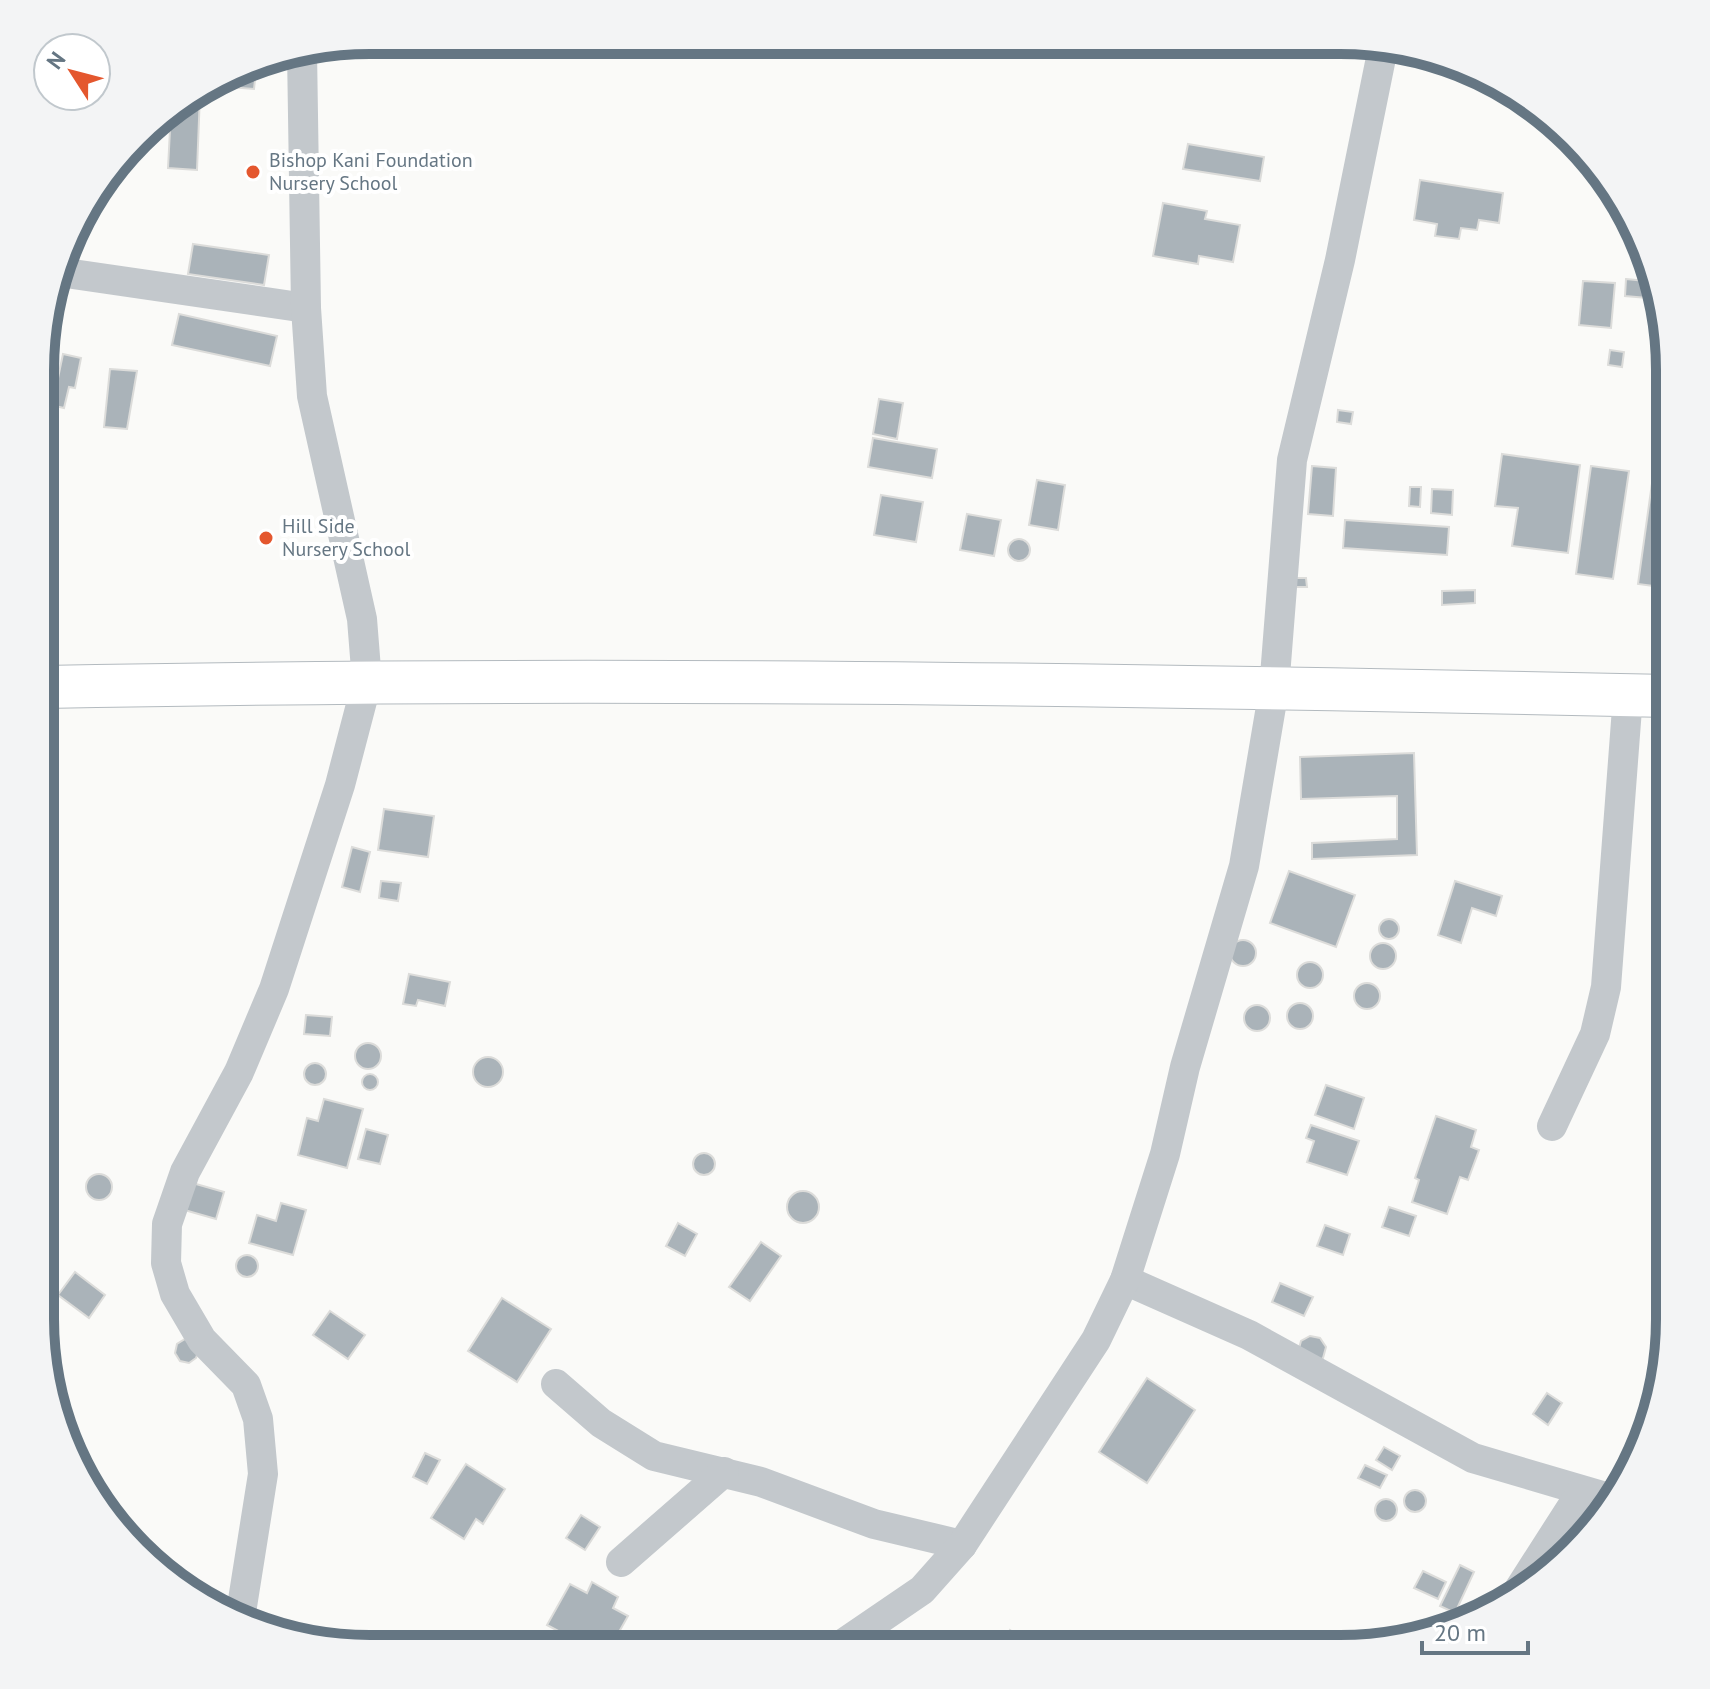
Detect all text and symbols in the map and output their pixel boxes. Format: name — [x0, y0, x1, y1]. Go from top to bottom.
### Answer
north arrow — [32, 32, 112, 112]
text: N — [40, 46, 71, 74]
place label: Bishop Kani Foundation Nursery School — [269, 147, 473, 196]
marker: Bishop Kani Foundation Nursery School — [244, 163, 262, 181]
place label: Hill Side Nursery School — [282, 513, 410, 562]
marker: Hill Side Nursery School — [257, 529, 275, 547]
scale bar — [1422, 1605, 1528, 1655]
text: 20 m — [1434, 1617, 1486, 1648]

